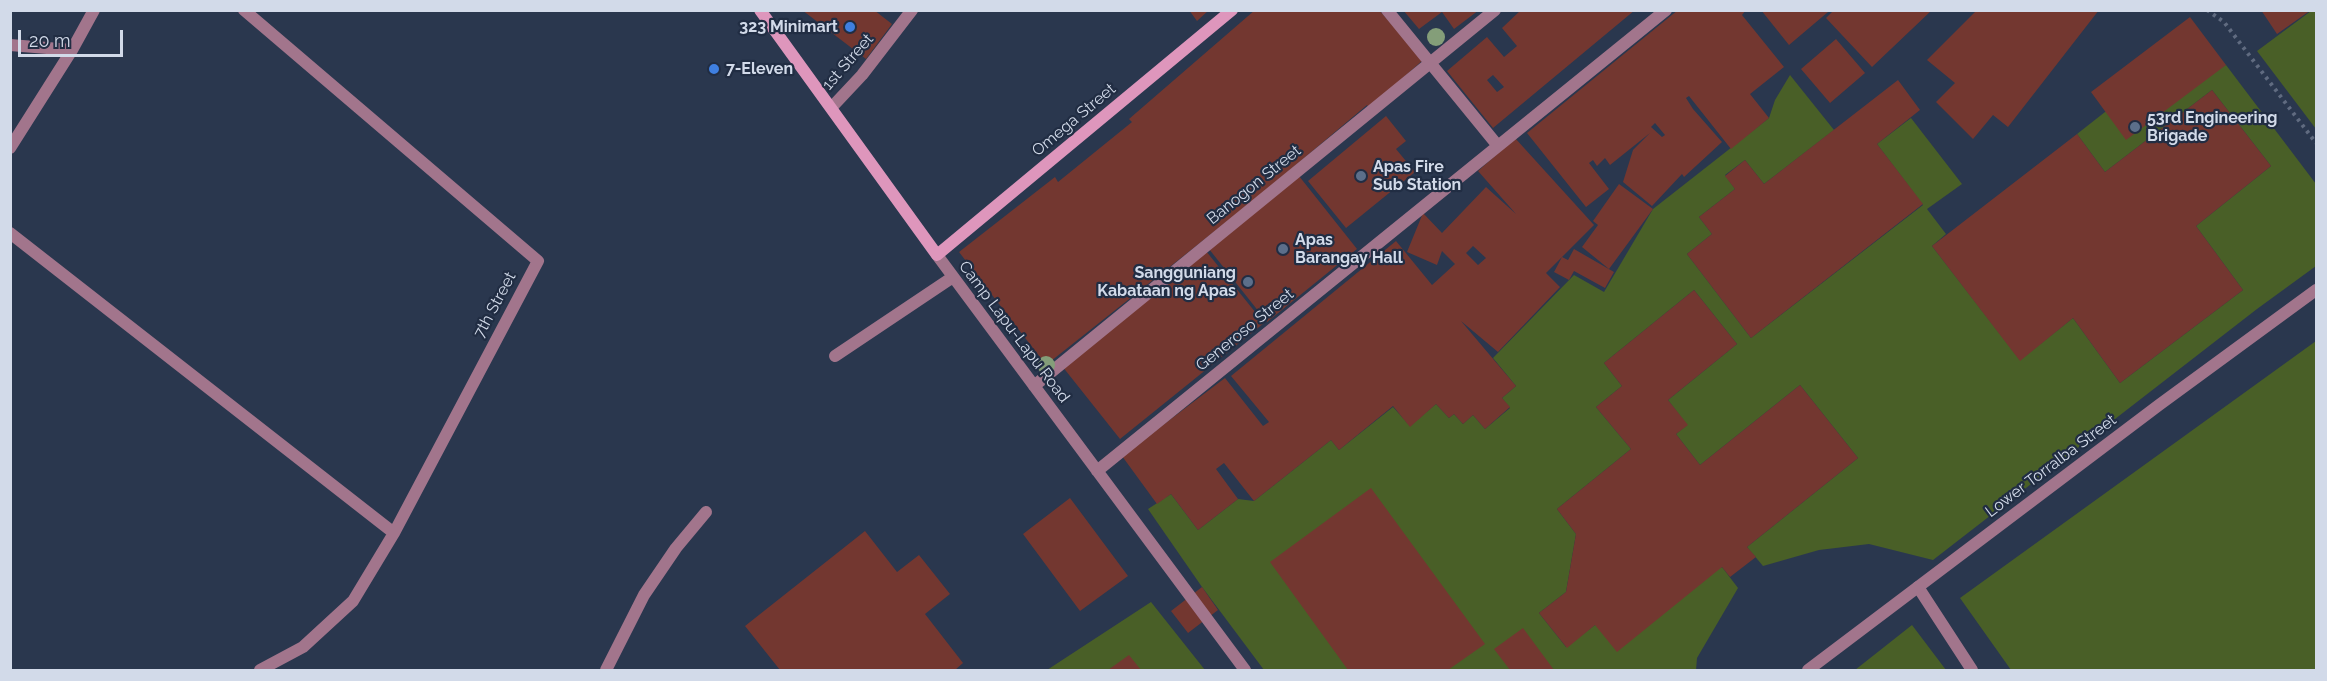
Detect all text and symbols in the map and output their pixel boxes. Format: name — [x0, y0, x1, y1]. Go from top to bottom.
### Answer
place label: 323 Minimart — [739, 17, 838, 37]
scale bar — [21, 18, 126, 56]
marker: 323 Minimart — [843, 20, 857, 34]
text: 20 m — [29, 30, 71, 51]
street label: 1st Street — [818, 30, 878, 94]
place label: 7-Eleven — [726, 59, 793, 79]
marker: 7-Eleven — [707, 62, 721, 76]
street label: Omega Street — [1028, 80, 1120, 160]
place label: 53rd Engineering Brigade — [2147, 108, 2277, 146]
marker: 53rd Engineering Brigade — [2128, 120, 2142, 134]
street label: Banogon Street — [1203, 141, 1305, 229]
place label: Apas Fire Sub Station — [1373, 157, 1461, 195]
marker: Apas Fire Sub Station — [1354, 169, 1368, 183]
place label: Apas Barangay Hall — [1295, 230, 1403, 268]
marker: Apas Barangay Hall — [1276, 242, 1290, 256]
street label: Camp Lapu-Lapu Road — [954, 257, 1074, 407]
place label: Sangguniang Kabataan ng Apas — [1097, 263, 1236, 301]
street label: 7th Street — [470, 269, 520, 341]
marker: Sangguniang Kabataan ng Apas — [1241, 275, 1255, 289]
street label: Generoso Street — [1192, 285, 1298, 375]
street label: Lower Torralba Street — [1982, 410, 2120, 522]

